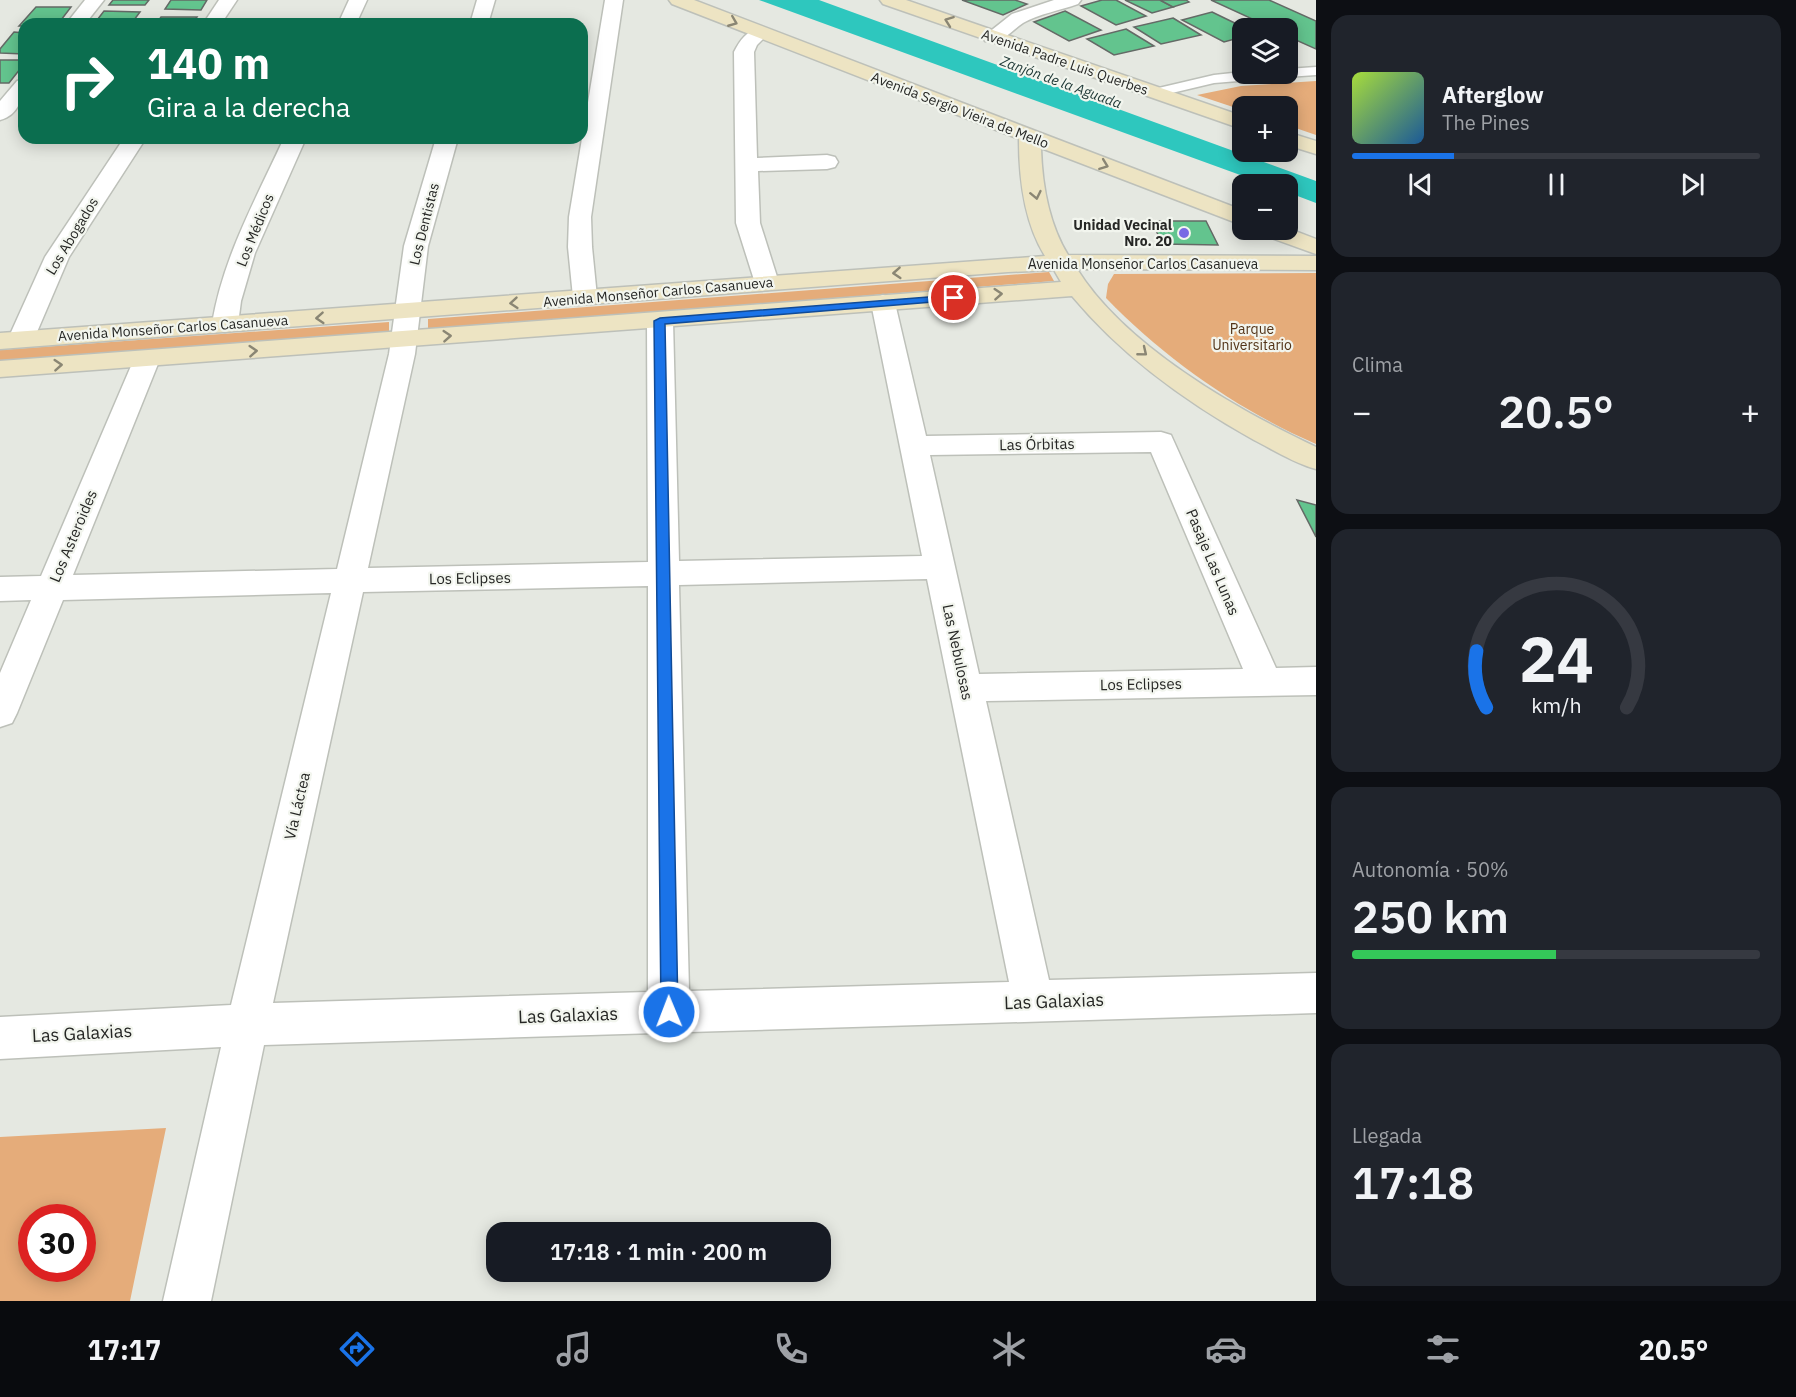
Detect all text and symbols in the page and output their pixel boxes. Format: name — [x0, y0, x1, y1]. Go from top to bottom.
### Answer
one-way arrow — [726, 15, 737, 27]
one-way arrow — [944, 16, 954, 29]
map controls — [1232, 18, 1298, 240]
button: layers — [1232, 18, 1298, 84]
street label: Avenida Padre Luis Querbes — [979, 25, 1151, 99]
text: 140 m — [147, 36, 270, 91]
icon: right — [48, 42, 126, 120]
water label: Zanjón de la Aguada — [997, 51, 1124, 112]
street label: Avenida Sergio Vieira de Mello — [869, 68, 1052, 152]
text: Afterglow — [1442, 80, 1544, 109]
text: Gira a la derecha — [147, 89, 350, 124]
button: + — [1232, 96, 1298, 162]
text: The Pines — [1442, 109, 1530, 136]
one-way arrow — [1098, 158, 1109, 170]
icon: previous — [1404, 168, 1437, 201]
icon: pause — [1540, 168, 1573, 201]
icon: next — [1676, 168, 1709, 201]
button: − — [1232, 174, 1298, 240]
street label: Los Dentistas — [405, 181, 443, 267]
one-way arrow — [1028, 189, 1041, 199]
street label: Los Médicos — [232, 191, 278, 269]
street label: Los Abogados — [42, 194, 102, 278]
place label: Unidad Vecinal Nro. 20 — [1073, 216, 1172, 250]
marker: Unidad Vecinal Nro. 20 — [1177, 226, 1191, 240]
street label: Avenida Monseñor Carlos Casanueva — [1028, 255, 1259, 273]
one-way arrow — [893, 267, 902, 280]
pin — [928, 272, 979, 323]
street label: Avenida Monseñor Carlos Casanueva — [542, 273, 774, 311]
icon: arrive — [937, 281, 970, 314]
one-way arrow — [993, 288, 1002, 301]
one-way arrow — [510, 296, 519, 309]
street label: Avenida Monseñor Carlos Casanueva — [57, 311, 289, 345]
one-way arrow — [315, 311, 324, 324]
park label: Parque Universitario — [1212, 320, 1292, 354]
one-way arrow — [443, 330, 452, 343]
one-way arrow — [248, 345, 257, 358]
one-way arrow — [1136, 345, 1147, 356]
text: Clima — [1352, 351, 1403, 378]
one-way arrow — [54, 359, 63, 372]
text: 20.5° — [1498, 382, 1614, 440]
text: − — [1352, 390, 1372, 433]
text: + — [1740, 390, 1760, 433]
street label: Las Órbitas — [999, 434, 1075, 454]
street label: Los Asteroides — [45, 487, 101, 585]
street label: Pasaje Las Lunas — [1182, 506, 1244, 618]
street label: Los Eclipses — [429, 568, 511, 588]
street label: Las Nebulosas — [939, 602, 977, 702]
text: 24 — [1519, 618, 1593, 699]
street label: Los Eclipses — [1100, 674, 1182, 694]
text: km/h — [1531, 691, 1581, 719]
street label: Vía Láctea — [280, 770, 314, 842]
text: Autonomía · 50% — [1352, 856, 1509, 883]
text: 250 km — [1352, 887, 1509, 945]
position arrow — [637, 980, 701, 1044]
street label: Las Galaxias — [1003, 988, 1105, 1014]
street label: Las Galaxias — [517, 1002, 619, 1028]
street label: Las Galaxias — [31, 1019, 133, 1047]
text: Llegada — [1352, 1122, 1422, 1149]
text: 17:18 — [1352, 1153, 1474, 1211]
speed limit sign: 30 — [18, 1204, 96, 1282]
text: 17:18 · 1 min · 200 m — [550, 1237, 767, 1266]
icon: directions — [336, 1328, 378, 1370]
icon: music — [553, 1328, 595, 1370]
icon: phone — [770, 1328, 812, 1370]
icon: climate — [988, 1328, 1030, 1370]
icon: car — [1205, 1328, 1247, 1370]
icon: filters — [1422, 1328, 1464, 1370]
text: 17:17 — [88, 1332, 161, 1367]
text: 20.5° — [1639, 1332, 1708, 1367]

